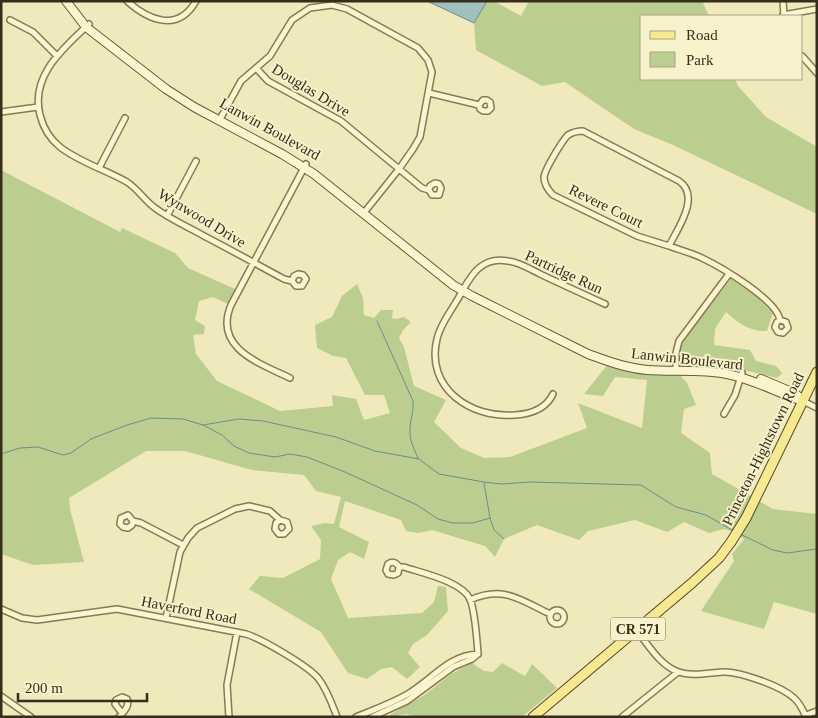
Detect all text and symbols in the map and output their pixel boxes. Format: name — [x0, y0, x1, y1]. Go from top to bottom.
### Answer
legend — [640, 15, 803, 80]
text: Road — [686, 27, 718, 43]
text: Park — [686, 52, 714, 68]
street label: Douglas Drive — [269, 61, 353, 120]
street label: Lanwin Boulevard — [217, 95, 323, 163]
street label: Revere Court — [566, 181, 646, 231]
street label: Wynwood Drive — [155, 186, 249, 251]
street label: Partridge Run — [523, 247, 606, 297]
street label: Lanwin Boulevard — [630, 345, 744, 373]
street label: Princeton-Hightstown Road — [719, 370, 807, 528]
street label: Haverford Road — [140, 593, 239, 627]
road number: CR 571 — [610, 618, 666, 640]
scale bar — [18, 670, 146, 702]
text: 200 m — [25, 680, 63, 696]

